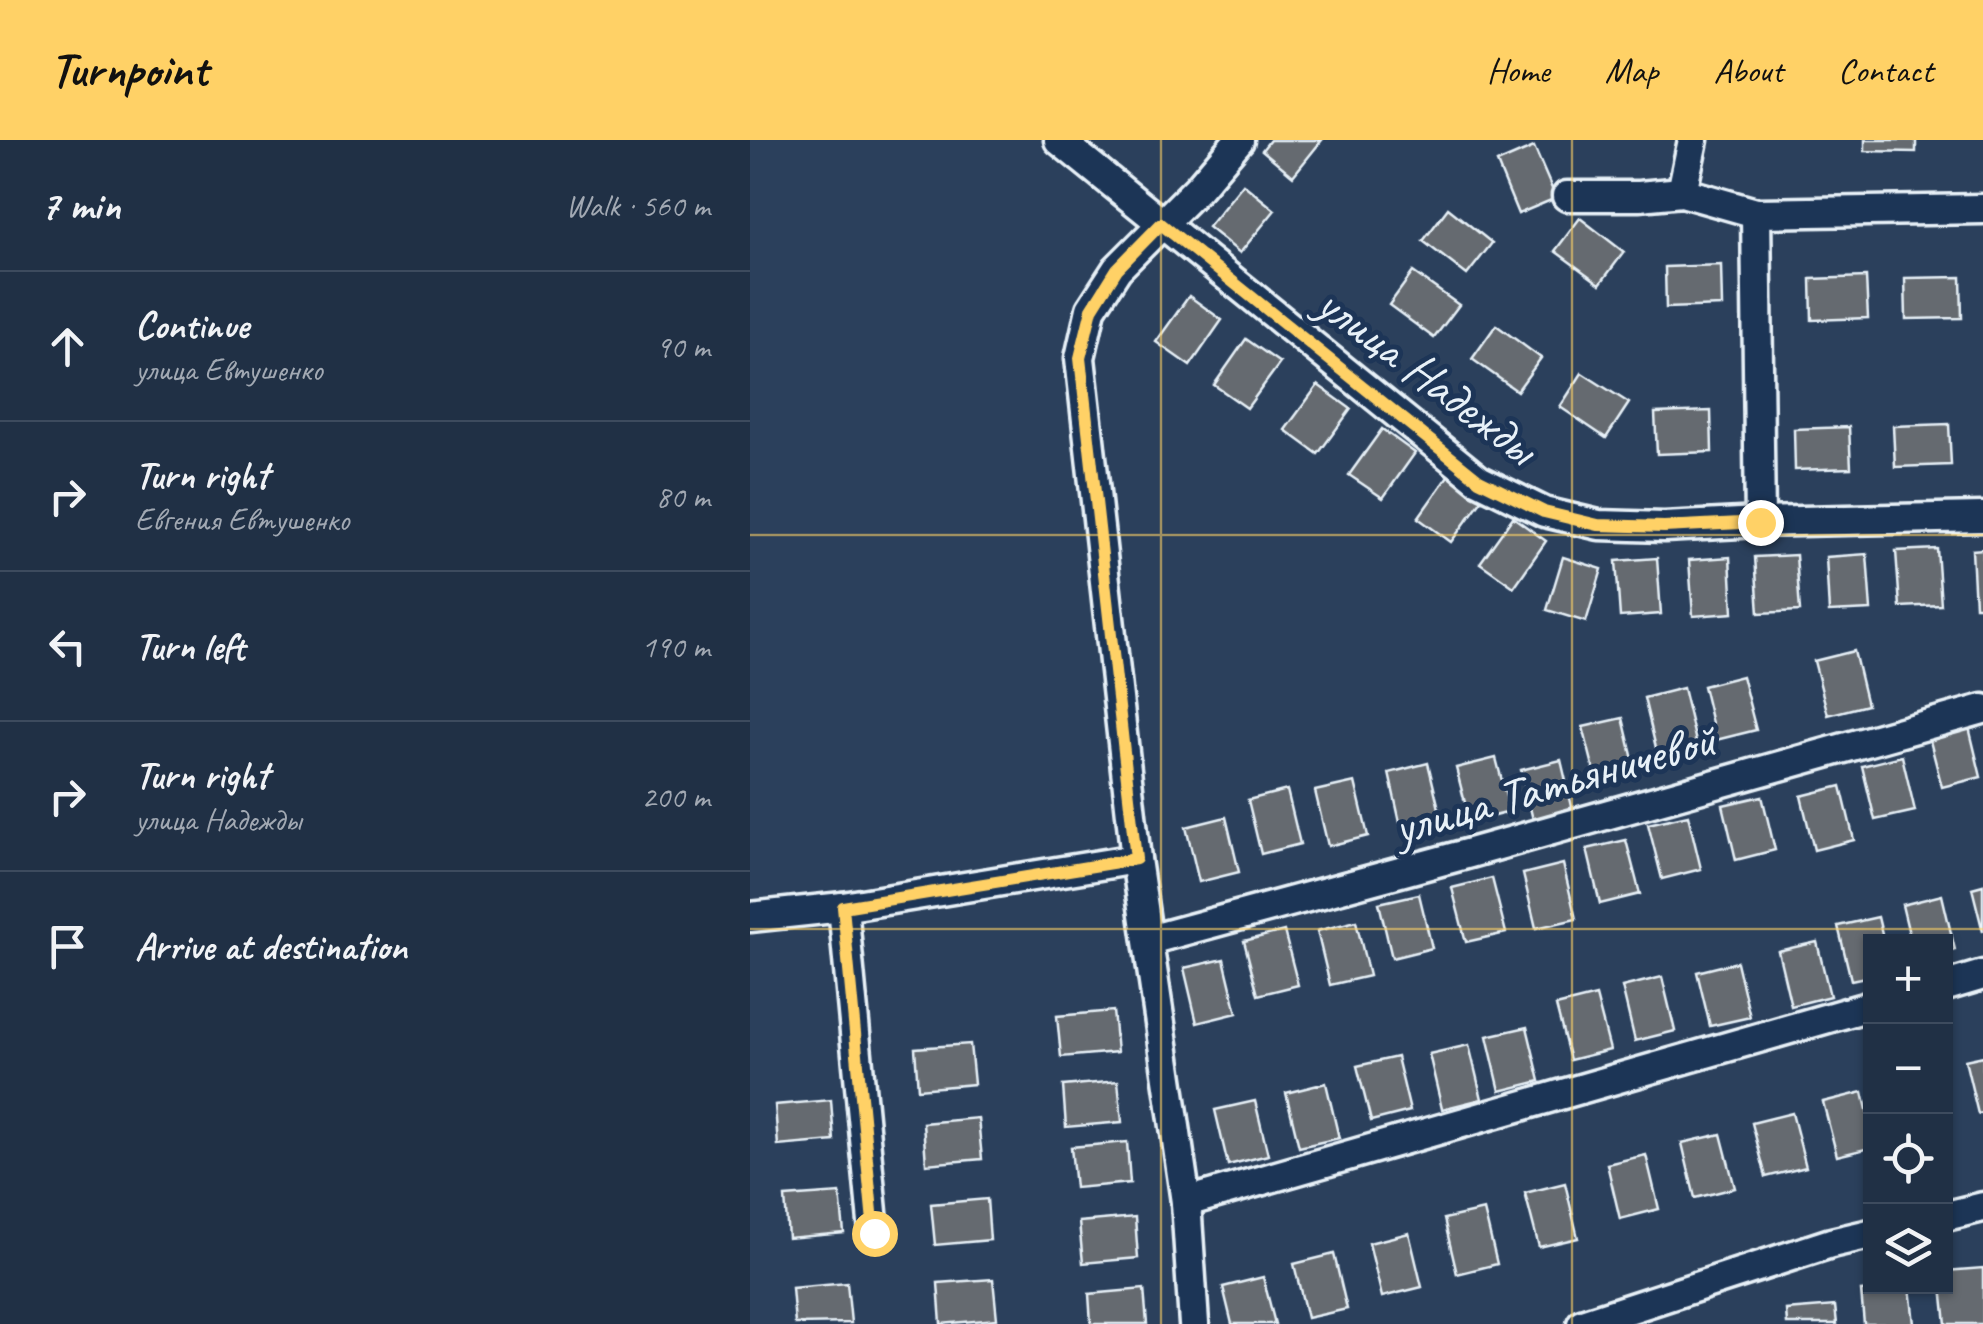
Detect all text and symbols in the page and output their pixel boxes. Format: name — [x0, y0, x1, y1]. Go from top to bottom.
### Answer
text: Turnpoint — [50, 40, 208, 100]
text: Home — [1487, 48, 1550, 93]
text: Map — [1605, 48, 1658, 93]
text: About — [1713, 48, 1783, 93]
text: Contact — [1838, 48, 1933, 93]
text: 7 min — [40, 179, 120, 232]
text: Walk · 560 m — [566, 185, 710, 226]
street label: улица Надежды — [1302, 270, 1553, 481]
text: Continue — [135, 302, 249, 349]
icon: ahead — [40, 319, 95, 374]
text: 90 m — [656, 326, 710, 367]
text: улица Евтушенко — [135, 349, 323, 390]
text: Turn right — [135, 452, 269, 499]
icon: right — [40, 469, 95, 524]
text: 80 m — [656, 476, 710, 517]
text: Евгения Евтушенко — [135, 499, 349, 540]
route end — [1738, 500, 1784, 546]
icon: left — [40, 619, 95, 674]
text: Turn left — [135, 623, 245, 670]
text: 190 m — [641, 626, 710, 667]
street label: улица Татьяничевой — [1383, 707, 1726, 860]
text: Turn right — [135, 752, 269, 799]
icon: right — [40, 769, 95, 824]
text: 200 m — [641, 776, 710, 817]
text: улица Надежды — [135, 799, 301, 840]
icon: arrive — [40, 919, 95, 974]
text: Arrive at destination — [135, 923, 407, 970]
map controls — [1863, 934, 1953, 1294]
button: + — [1863, 934, 1953, 1024]
button: − — [1863, 1024, 1953, 1114]
button: locate — [1863, 1114, 1953, 1204]
button: layers — [1863, 1204, 1953, 1294]
route start — [852, 1211, 898, 1257]

